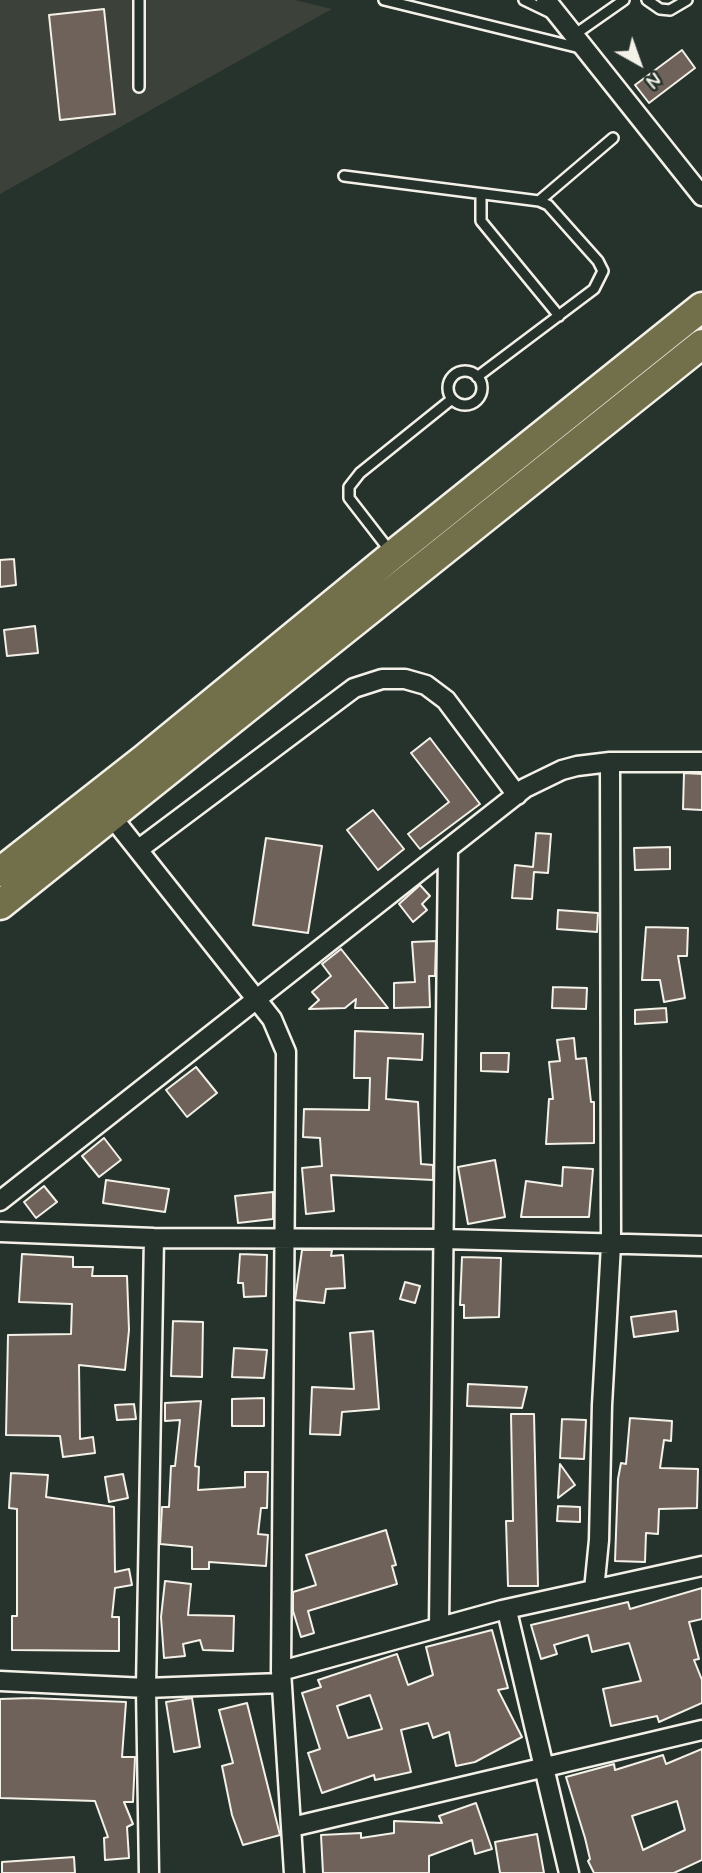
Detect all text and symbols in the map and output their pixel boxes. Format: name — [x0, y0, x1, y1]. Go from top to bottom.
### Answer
north arrow — [604, 28, 674, 98]
text: N — [640, 66, 666, 93]

